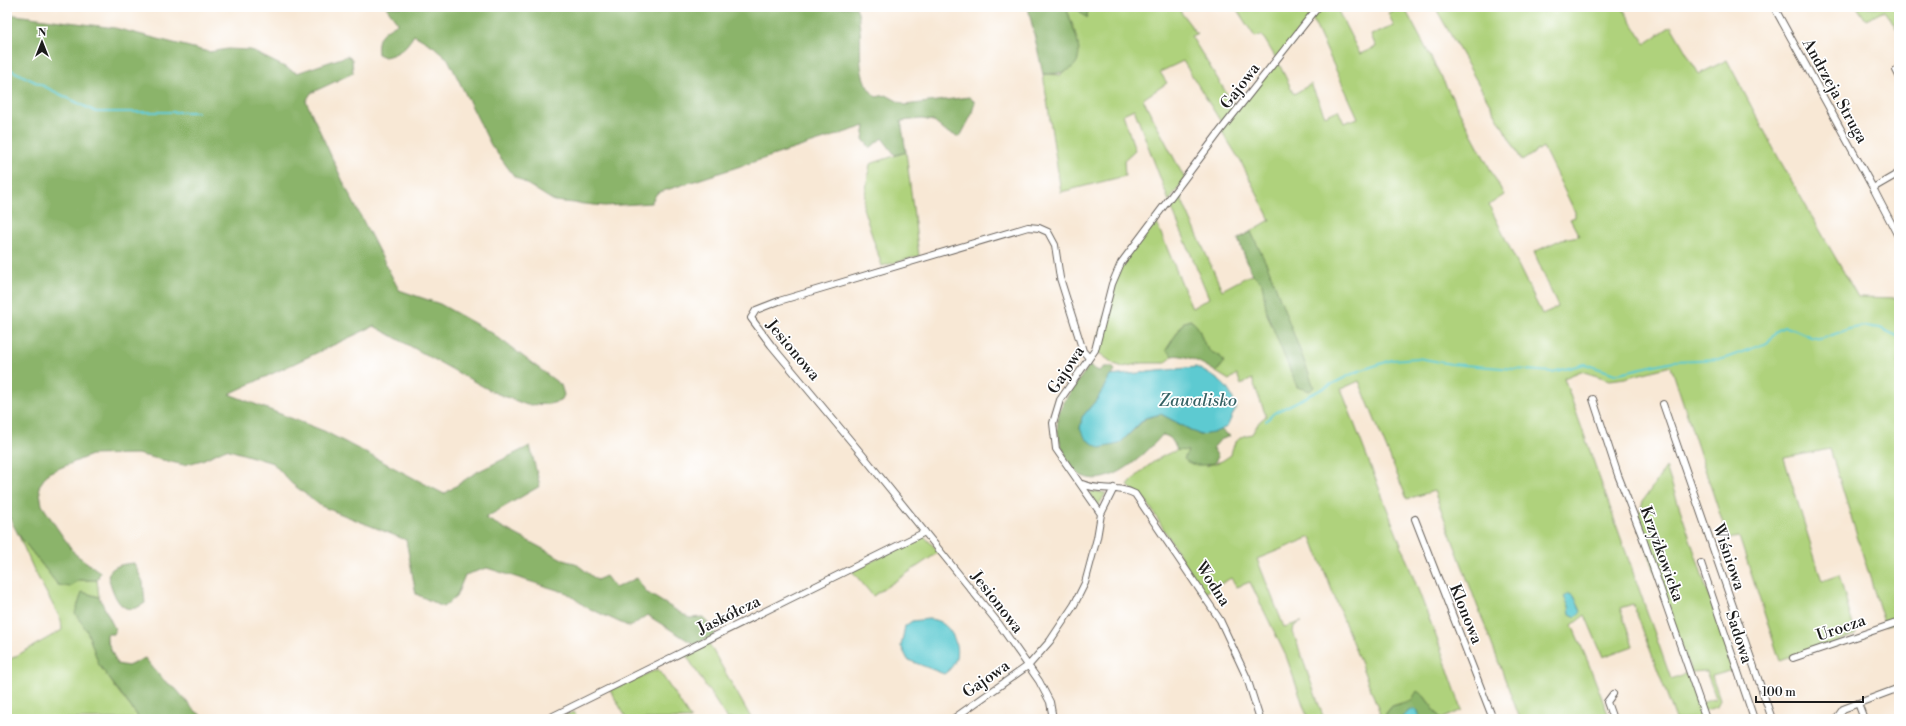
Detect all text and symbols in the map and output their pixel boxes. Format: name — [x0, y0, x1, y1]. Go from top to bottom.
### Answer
north arrow — [22, 22, 62, 62]
text: N — [38, 26, 47, 40]
street label: Andrzeja Struga — [1797, 34, 1872, 148]
street label: Gajowa — [1216, 58, 1265, 113]
street label: Jesionowa — [761, 315, 825, 385]
street label: Gajowa — [1043, 342, 1089, 398]
water label: Zawalisko — [1159, 390, 1237, 412]
street label: Krzyżkowicka — [1636, 504, 1689, 605]
street label: Wiśniowa — [1708, 520, 1750, 594]
street label: Wodna — [1191, 557, 1235, 611]
street label: Jesionowa — [966, 566, 1028, 638]
street label: Klonowa — [1445, 581, 1487, 648]
street label: Jaskółcza — [693, 591, 765, 639]
street label: Sadowa — [1721, 608, 1757, 667]
street label: Urocza — [1814, 610, 1869, 646]
street label: Gajowa — [959, 655, 1014, 702]
scale bar — [1756, 678, 1863, 704]
text: 100 m — [1762, 685, 1796, 700]

